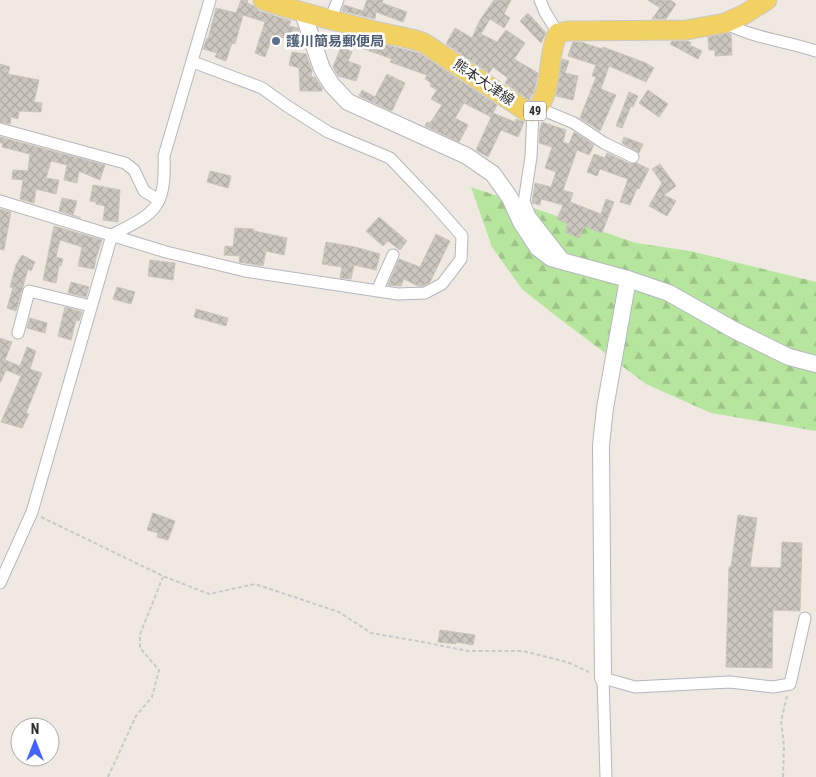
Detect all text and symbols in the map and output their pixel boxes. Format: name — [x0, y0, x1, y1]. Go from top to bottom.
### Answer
place label: 護川簡易郵便局 — [286, 33, 384, 49]
marker: 護川簡易郵便局 — [270, 35, 282, 47]
street label: 熊本大津線 — [451, 56, 517, 108]
road number: 49 — [524, 102, 546, 120]
north arrow — [10, 717, 60, 767]
text: N — [31, 721, 39, 737]

